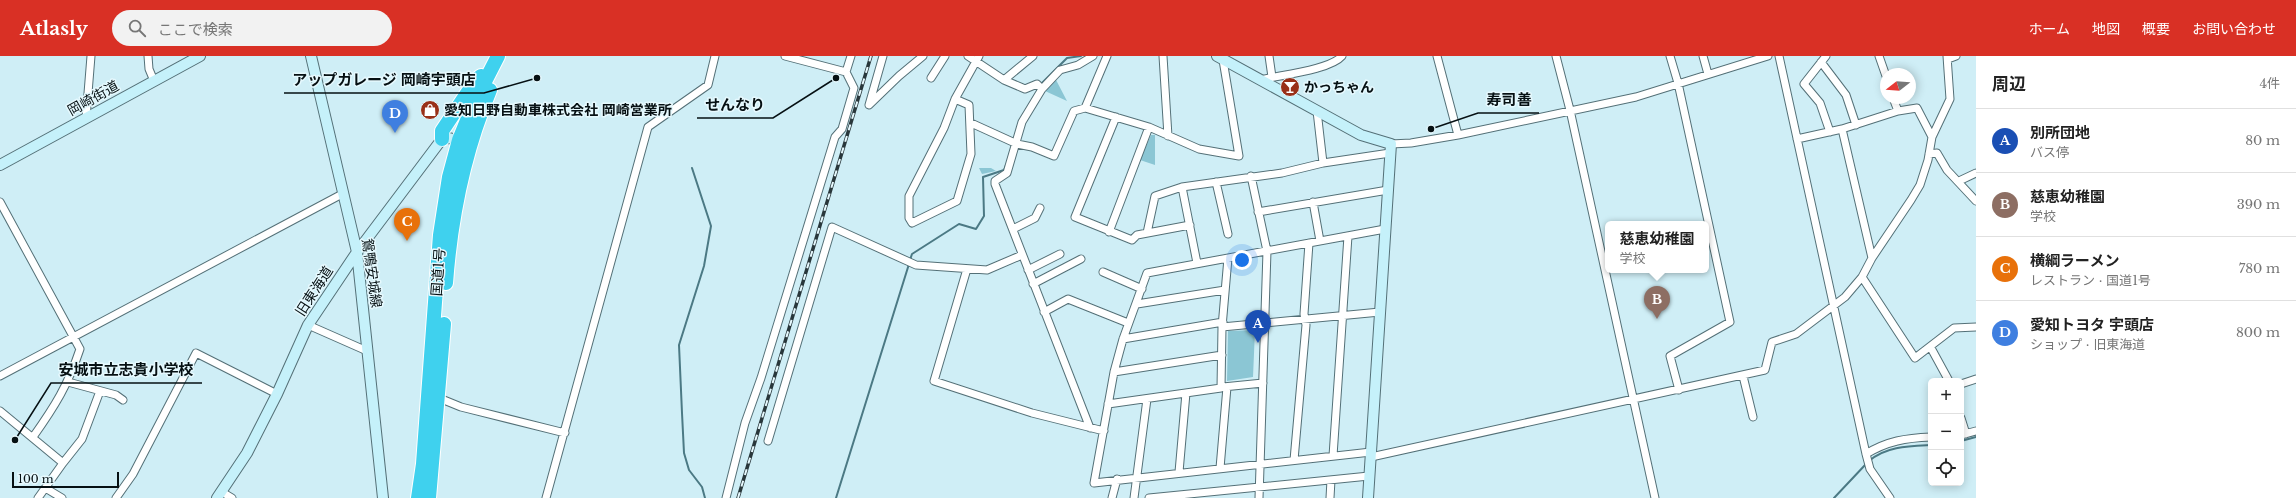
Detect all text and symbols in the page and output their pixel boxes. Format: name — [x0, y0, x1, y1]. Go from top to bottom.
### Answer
search box — [112, 10, 392, 46]
text: Atlasly — [20, 17, 88, 40]
icon: search — [126, 17, 148, 39]
text: ここで検索 — [158, 20, 233, 39]
text: ホーム — [2028, 20, 2070, 38]
text: 地図 — [2092, 20, 2120, 38]
text: 概要 — [2142, 20, 2170, 38]
text: お問い合わせ — [2192, 20, 2276, 38]
callout: アップガレージ 岡崎宇頭店 — [284, 66, 484, 93]
north arrow — [1880, 68, 1916, 104]
text: アップガレージ 岡崎宇頭店 — [292, 70, 476, 89]
text: 周辺 — [1992, 74, 2026, 95]
text: 4件 — [2259, 75, 2280, 92]
bar icon: かっちゃん — [1279, 76, 1301, 98]
street label: 岡崎街道 — [64, 77, 122, 119]
place label: かっちゃん — [1304, 78, 1374, 96]
callout: 寿司善 — [1478, 86, 1539, 113]
text: 寿司善 — [1486, 90, 1532, 109]
callout: せんなり — [697, 91, 773, 118]
text: せんなり — [705, 95, 765, 114]
shop icon: 愛知日野自動車株式会社 岡崎営業所 — [419, 99, 441, 121]
pin: D — [382, 100, 408, 133]
place label: 愛知日野自動車株式会社 岡崎営業所 — [444, 101, 672, 119]
text: 別所団地 — [2030, 123, 2090, 142]
text: A — [2000, 132, 2010, 149]
text: 80 m — [2245, 132, 2280, 149]
text: バス停 — [2030, 144, 2069, 161]
text: 慈恵幼稚園 — [2030, 187, 2105, 206]
text: B — [2000, 196, 2010, 213]
text: 390 m — [2237, 196, 2280, 213]
pin: C — [394, 208, 420, 241]
text: 学校 — [2030, 208, 2056, 225]
popup — [1605, 221, 1709, 273]
text: 慈恵幼稚園 — [1619, 229, 1695, 248]
street label: 鴛鴨安城線 — [358, 237, 386, 309]
street label: 国道1号 — [427, 247, 449, 297]
your location — [1232, 250, 1252, 270]
text: 学校 — [1619, 250, 1646, 267]
text: 横綱ラーメン — [2030, 251, 2119, 270]
text: C — [2000, 260, 2010, 277]
text: 780 m — [2239, 260, 2280, 277]
street label: 旧東海道 — [291, 263, 337, 319]
text: レストラン · 国道1号 — [2030, 272, 2151, 289]
pin: B — [1644, 286, 1670, 319]
pin: A — [1245, 310, 1271, 343]
text: 愛知トヨタ 宇頭店 — [2030, 315, 2154, 334]
text: D — [1999, 324, 2011, 341]
text: 800 m — [2236, 324, 2280, 341]
text: ショップ · 旧東海道 — [2030, 336, 2145, 353]
callout: 安城市立志貴小学校 — [51, 356, 202, 383]
text: 安城市立志貴小学校 — [58, 360, 194, 379]
map controls — [1928, 378, 1964, 486]
button: + — [1928, 378, 1964, 414]
button: − — [1928, 414, 1964, 450]
button: locate — [1928, 450, 1964, 486]
scale bar — [12, 470, 119, 489]
text: 100 m — [18, 472, 54, 486]

